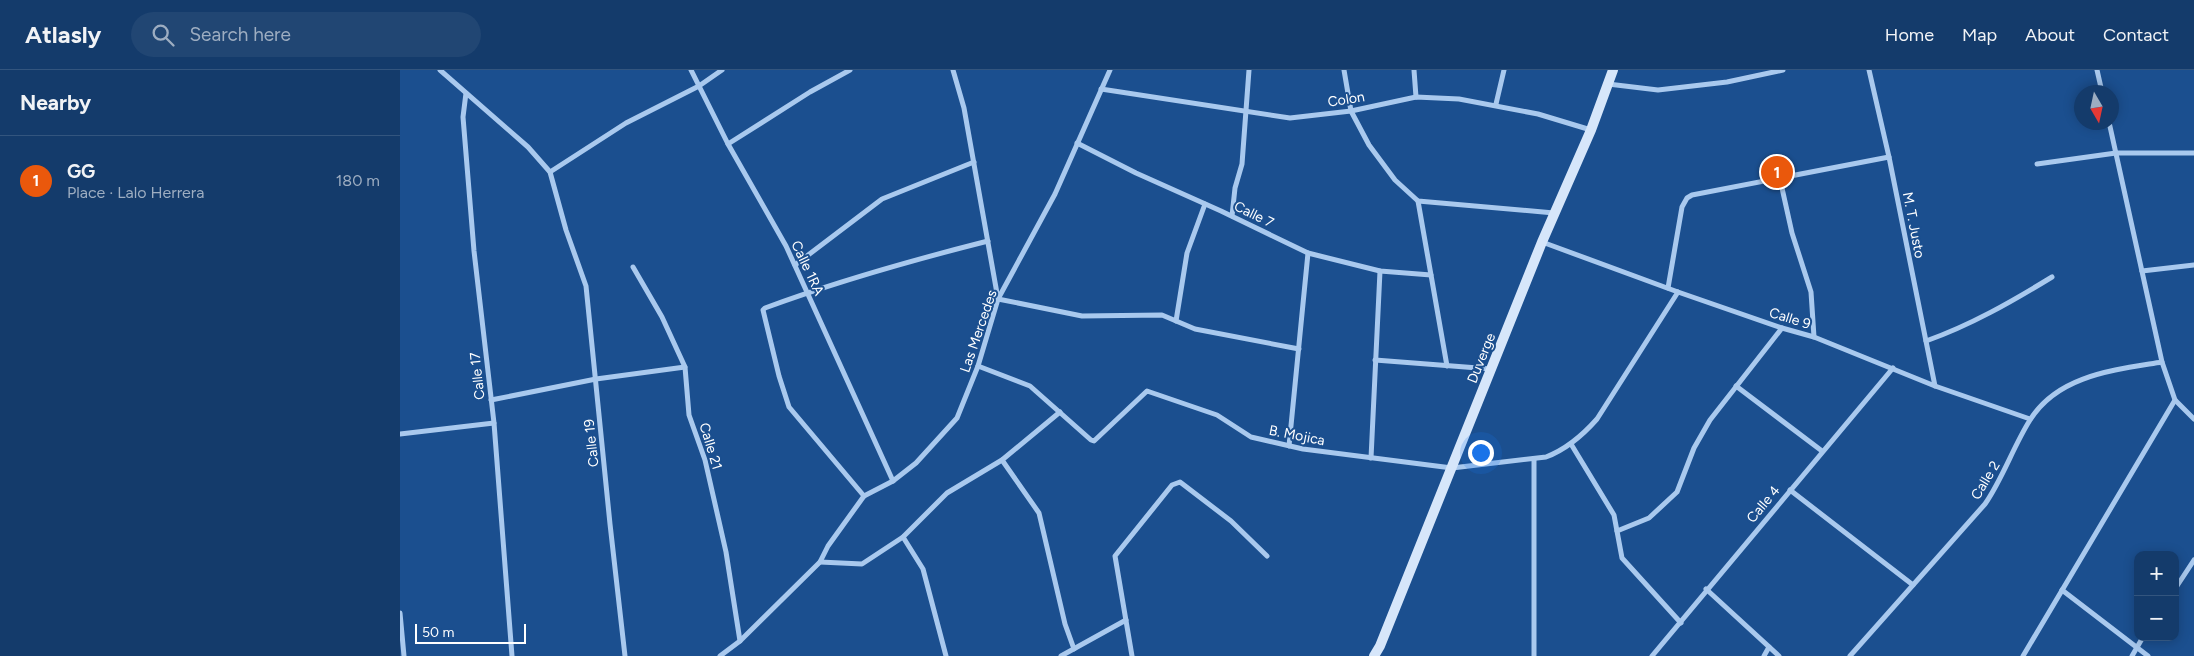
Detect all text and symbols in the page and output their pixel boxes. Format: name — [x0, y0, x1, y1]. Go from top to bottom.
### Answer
search box — [131, 12, 481, 57]
text: Atlasly — [25, 20, 101, 49]
icon: search — [149, 21, 177, 49]
text: Search here — [189, 23, 291, 46]
text: Home — [1885, 24, 1934, 46]
text: Map — [1962, 24, 1997, 46]
text: About — [2025, 24, 2075, 46]
text: Contact — [2103, 24, 2169, 46]
north arrow — [2074, 85, 2119, 130]
street label: Colon — [1326, 88, 1366, 111]
text: Nearby — [20, 90, 91, 115]
pin: 1 — [1761, 153, 1793, 191]
text: GG — [67, 160, 95, 183]
text: 1 — [33, 171, 39, 190]
text: 180 m — [336, 171, 380, 190]
text: Place · Lalo Herrera — [67, 183, 204, 202]
street label: M. T. Justo — [1899, 190, 1928, 260]
street label: Calle 7 — [1231, 198, 1277, 232]
street label: Calle 1RA — [787, 238, 828, 299]
street label: Las Mercedes — [956, 288, 1001, 375]
street label: Calle 9 — [1767, 304, 1813, 333]
street label: Duverge — [1464, 330, 1499, 386]
street label: Calle 17 — [466, 351, 488, 401]
street label: Calle 19 — [581, 418, 602, 468]
street label: Calle 21 — [695, 421, 726, 472]
street label: B. Mojica — [1267, 422, 1326, 449]
your location — [1468, 440, 1494, 466]
street label: Calle 2 — [1967, 458, 2004, 503]
street label: Calle 4 — [1743, 482, 1784, 526]
map controls — [2134, 551, 2179, 641]
button: + — [2134, 551, 2179, 596]
button: − — [2134, 596, 2179, 641]
scale bar — [415, 621, 526, 644]
text: 50 m — [422, 624, 454, 641]

